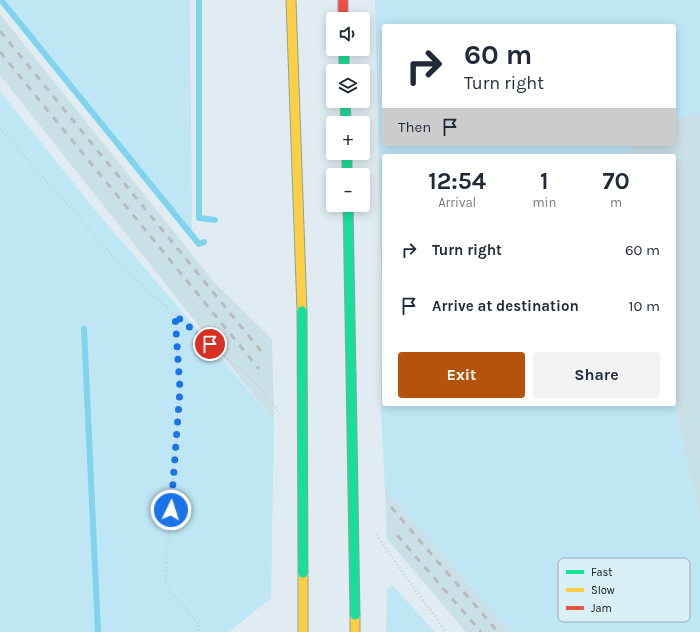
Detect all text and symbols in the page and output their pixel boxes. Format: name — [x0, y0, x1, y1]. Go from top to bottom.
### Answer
map controls — [326, 12, 370, 212]
button: sound — [326, 12, 370, 56]
text: 60 m — [464, 38, 532, 71]
icon: right — [398, 40, 450, 92]
button: layers — [326, 64, 370, 108]
text: Turn right — [464, 72, 544, 94]
button: + — [326, 116, 370, 160]
icon: arrive — [439, 116, 461, 138]
text: Then — [398, 118, 431, 136]
text: 12:54 — [428, 167, 486, 195]
text: 1 — [540, 167, 549, 195]
text: 70 — [603, 167, 630, 195]
button: − — [326, 168, 370, 212]
text: Arrival — [438, 195, 476, 210]
text: min — [532, 195, 556, 210]
text: m — [610, 195, 622, 210]
icon: right — [398, 239, 420, 261]
text: Turn right — [432, 241, 502, 259]
text: 60 m — [625, 241, 660, 259]
icon: arrive — [398, 295, 420, 317]
text: Arrive at destination — [432, 297, 579, 315]
text: 10 m — [629, 297, 660, 315]
pin — [193, 327, 227, 361]
icon: arrive — [199, 333, 221, 355]
button: Exit — [398, 352, 525, 398]
button: Share — [533, 352, 660, 398]
position arrow — [150, 489, 192, 531]
legend — [558, 558, 690, 622]
text: Fast — [591, 566, 612, 579]
text: Slow — [591, 584, 615, 597]
text: Jam — [591, 602, 612, 615]

